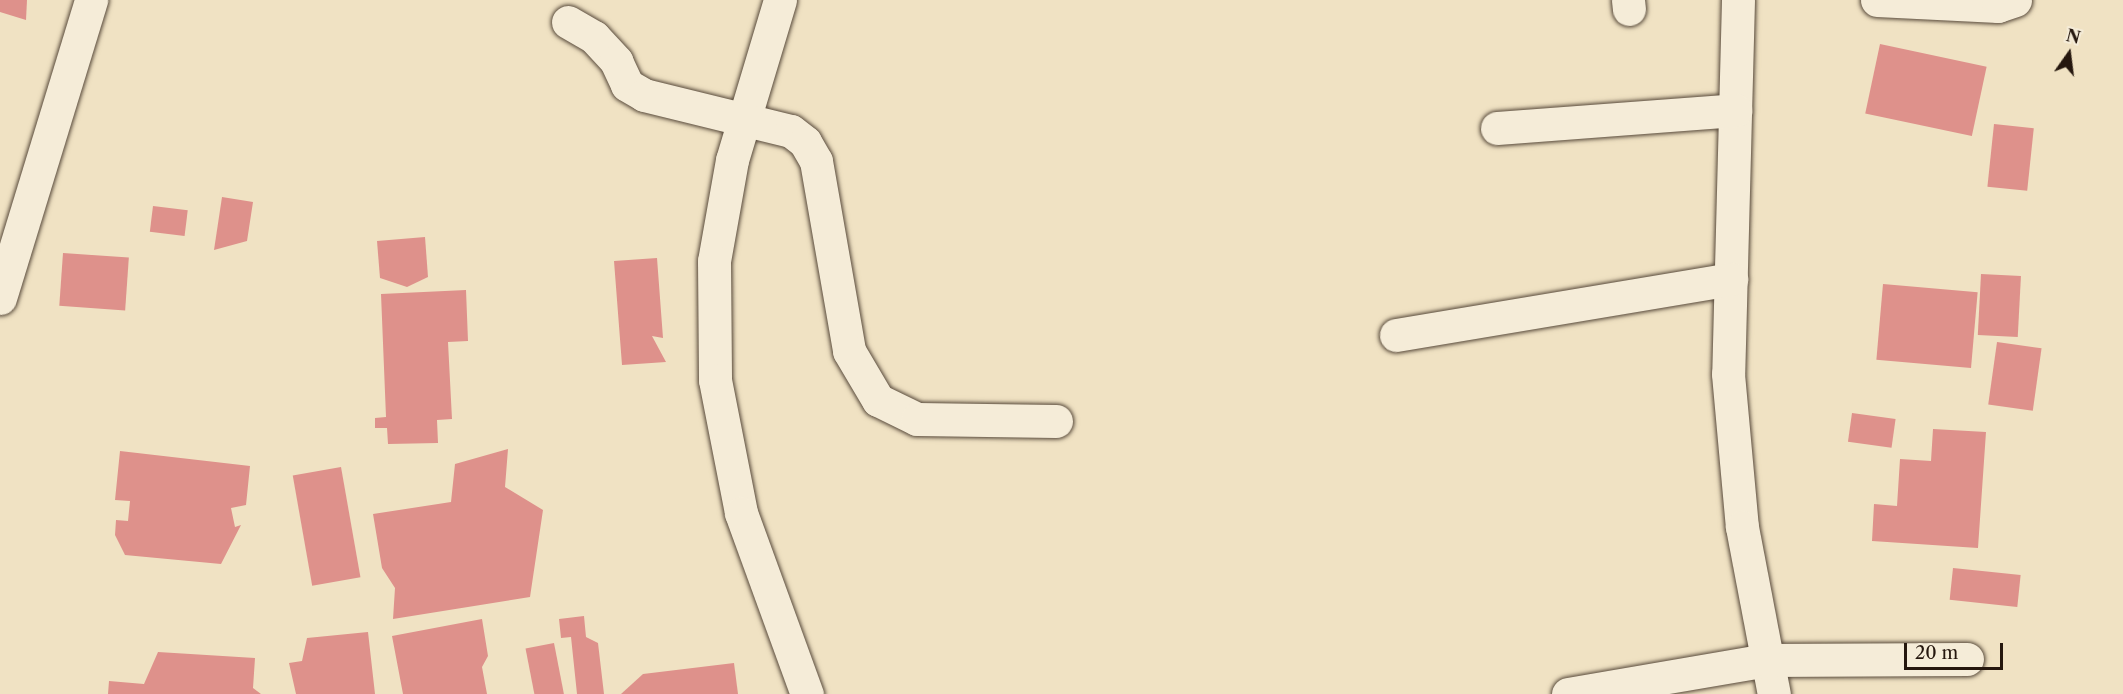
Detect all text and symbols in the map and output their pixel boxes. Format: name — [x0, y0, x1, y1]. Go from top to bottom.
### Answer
north arrow — [2039, 24, 2099, 84]
text: N — [2064, 25, 2083, 48]
scale bar — [1907, 631, 2006, 669]
text: 20 m — [1915, 642, 1958, 664]

